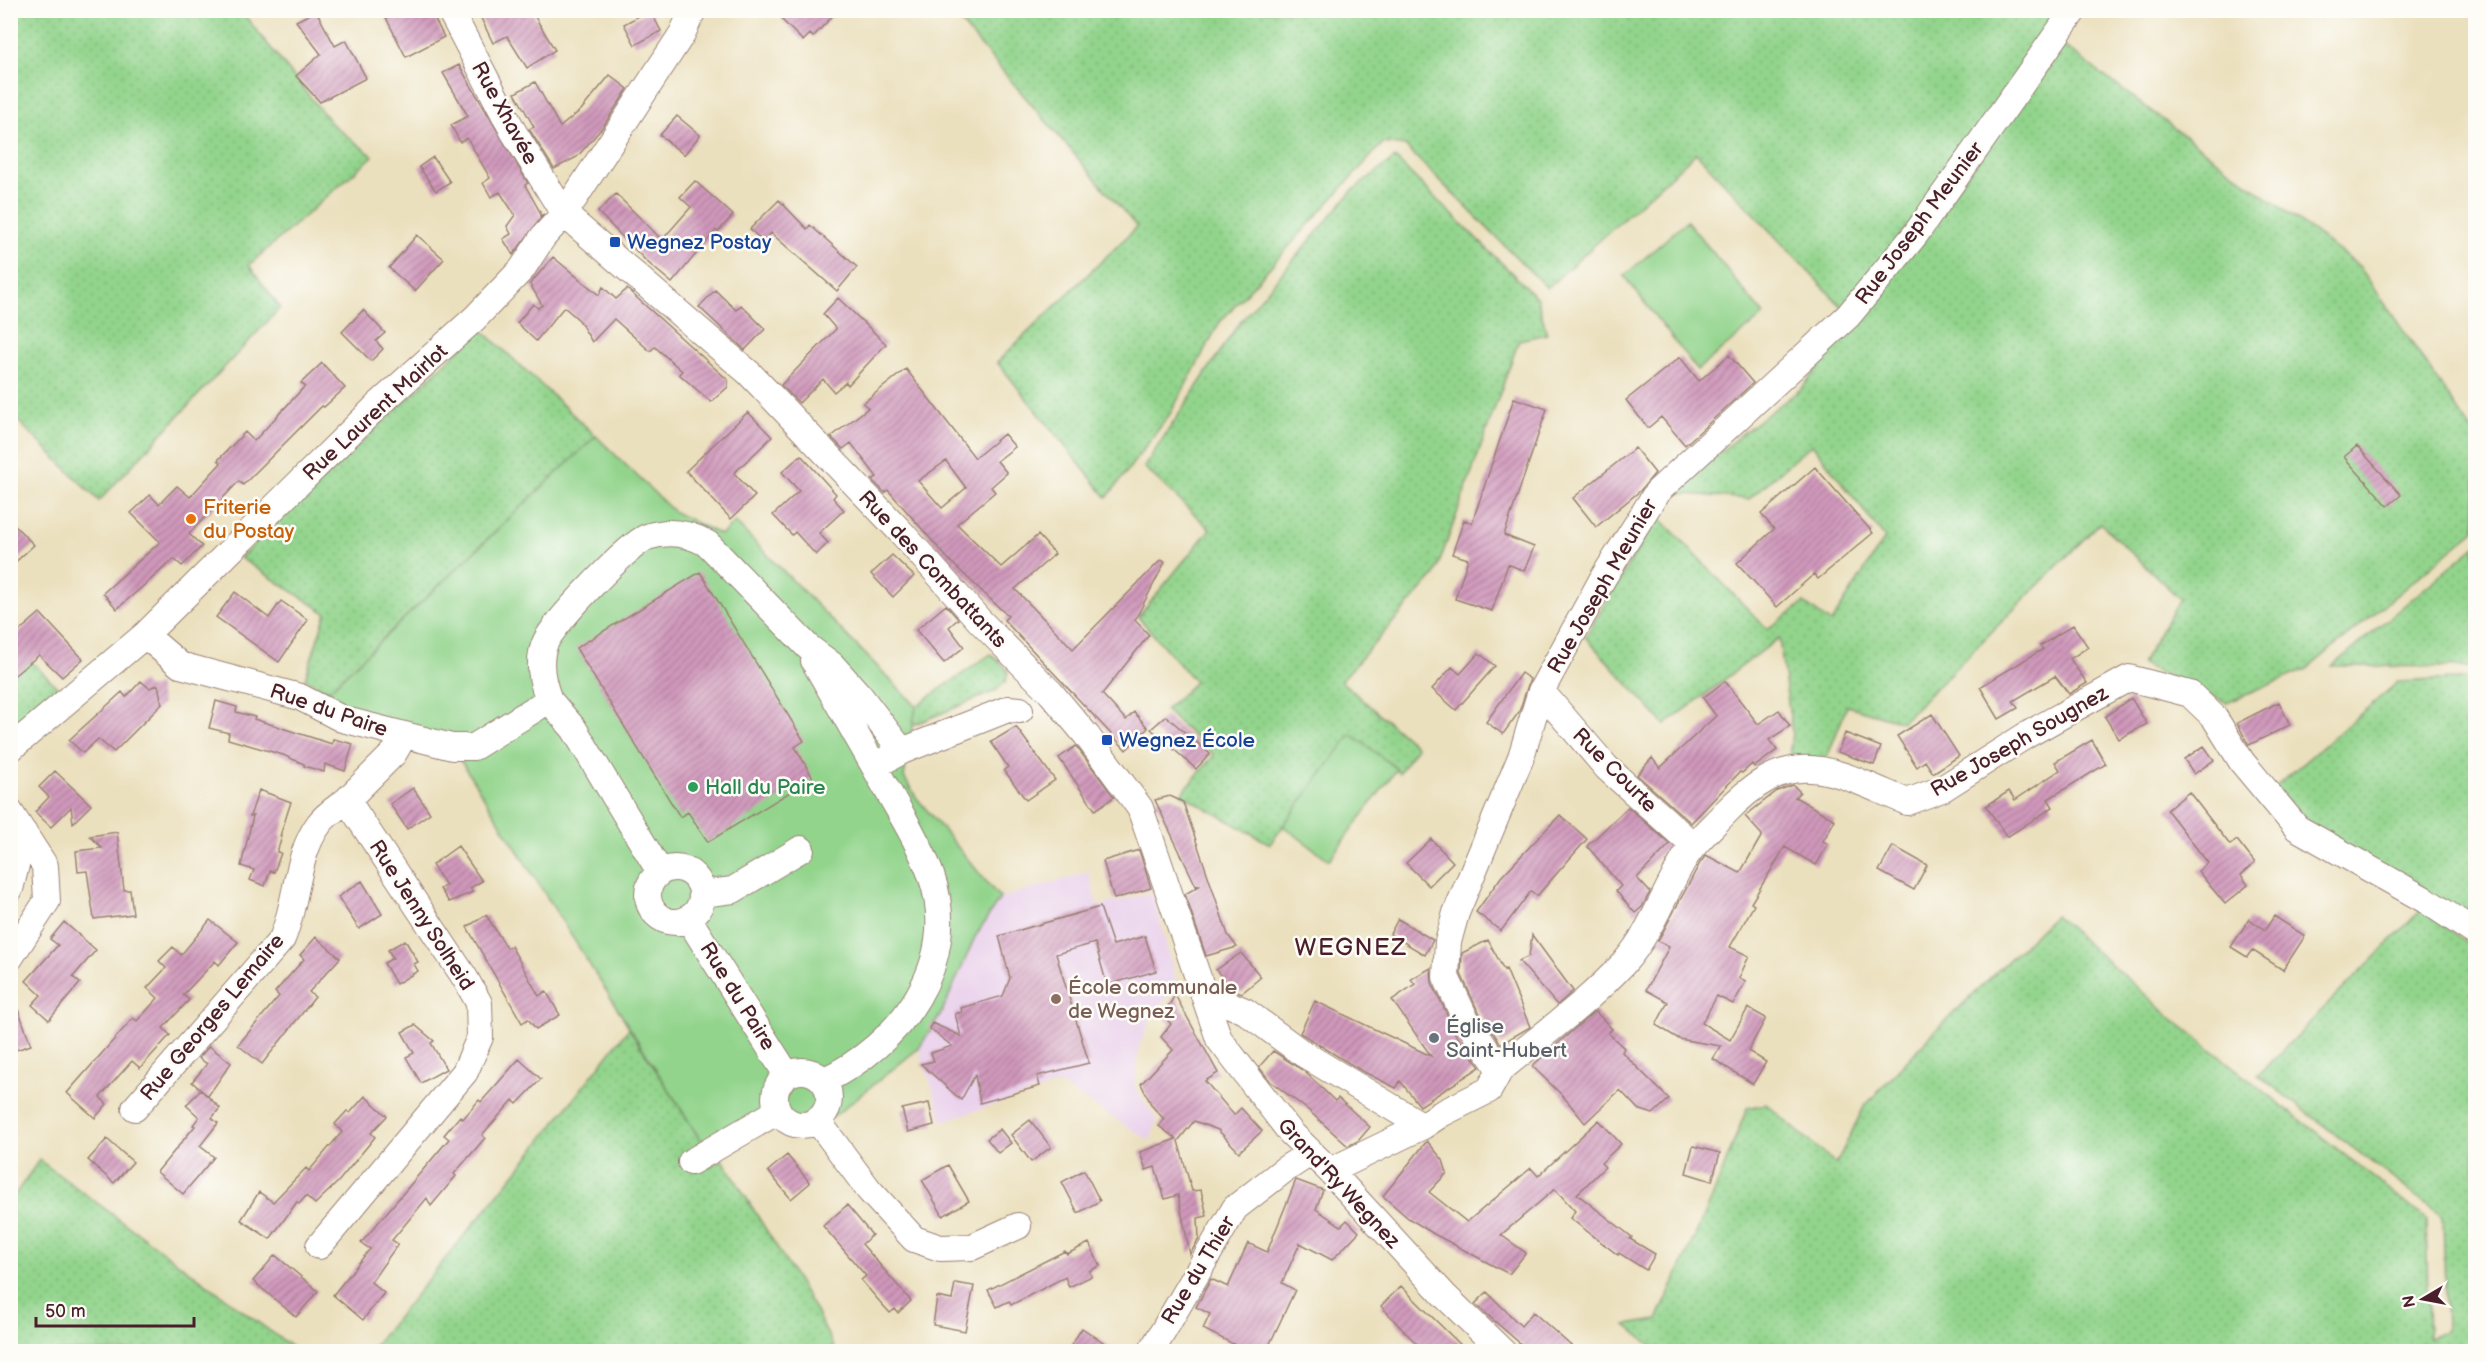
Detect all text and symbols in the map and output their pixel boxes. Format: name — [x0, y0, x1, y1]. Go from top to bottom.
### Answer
street label: Rue Xhavée — [466, 57, 543, 169]
street label: Rue Joseph Meunier — [1850, 137, 1989, 310]
place label: Wegnez Postay — [627, 230, 772, 255]
marker: Wegnez Postay — [608, 235, 622, 249]
street label: Rue Laurent Mairlot — [298, 339, 453, 486]
street label: Rue des Combattants — [853, 485, 1012, 653]
street label: Rue Joseph Meunier — [1542, 494, 1663, 678]
place label: Friterie du Postay — [203, 495, 295, 544]
marker: Friterie du Postay — [184, 512, 198, 526]
street label: Rue du Paire — [267, 679, 391, 742]
street label: Rue Joseph Sougnez — [1926, 680, 2113, 802]
street label: Rue Courte — [1567, 723, 1662, 818]
place label: Wegnez École — [1119, 728, 1255, 753]
marker: Wegnez École — [1100, 733, 1114, 747]
place label: Hall du Paire — [705, 775, 825, 800]
marker: Hall du Paire — [686, 780, 700, 794]
street label: Rue Jenny Solheid — [364, 835, 479, 995]
street label: Rue Georges Lemaire — [135, 929, 290, 1106]
district label: WEGNEZ — [1295, 933, 1407, 962]
street label: Rue du Paire — [694, 938, 781, 1055]
place label: École communale de Wegnez — [1068, 975, 1237, 1024]
marker: École communale de Wegnez — [1049, 992, 1063, 1006]
place label: Église Saint-Hubert — [1446, 1014, 1568, 1063]
marker: Église Saint-Hubert — [1427, 1031, 1441, 1045]
street label: Grand'Ry Wegnez — [1272, 1113, 1406, 1254]
street label: Rue du Thier — [1156, 1211, 1241, 1329]
north arrow — [2393, 1269, 2453, 1329]
scale bar — [36, 1290, 194, 1328]
text: N — [2399, 1294, 2420, 1309]
text: 50 m — [45, 1301, 86, 1322]

